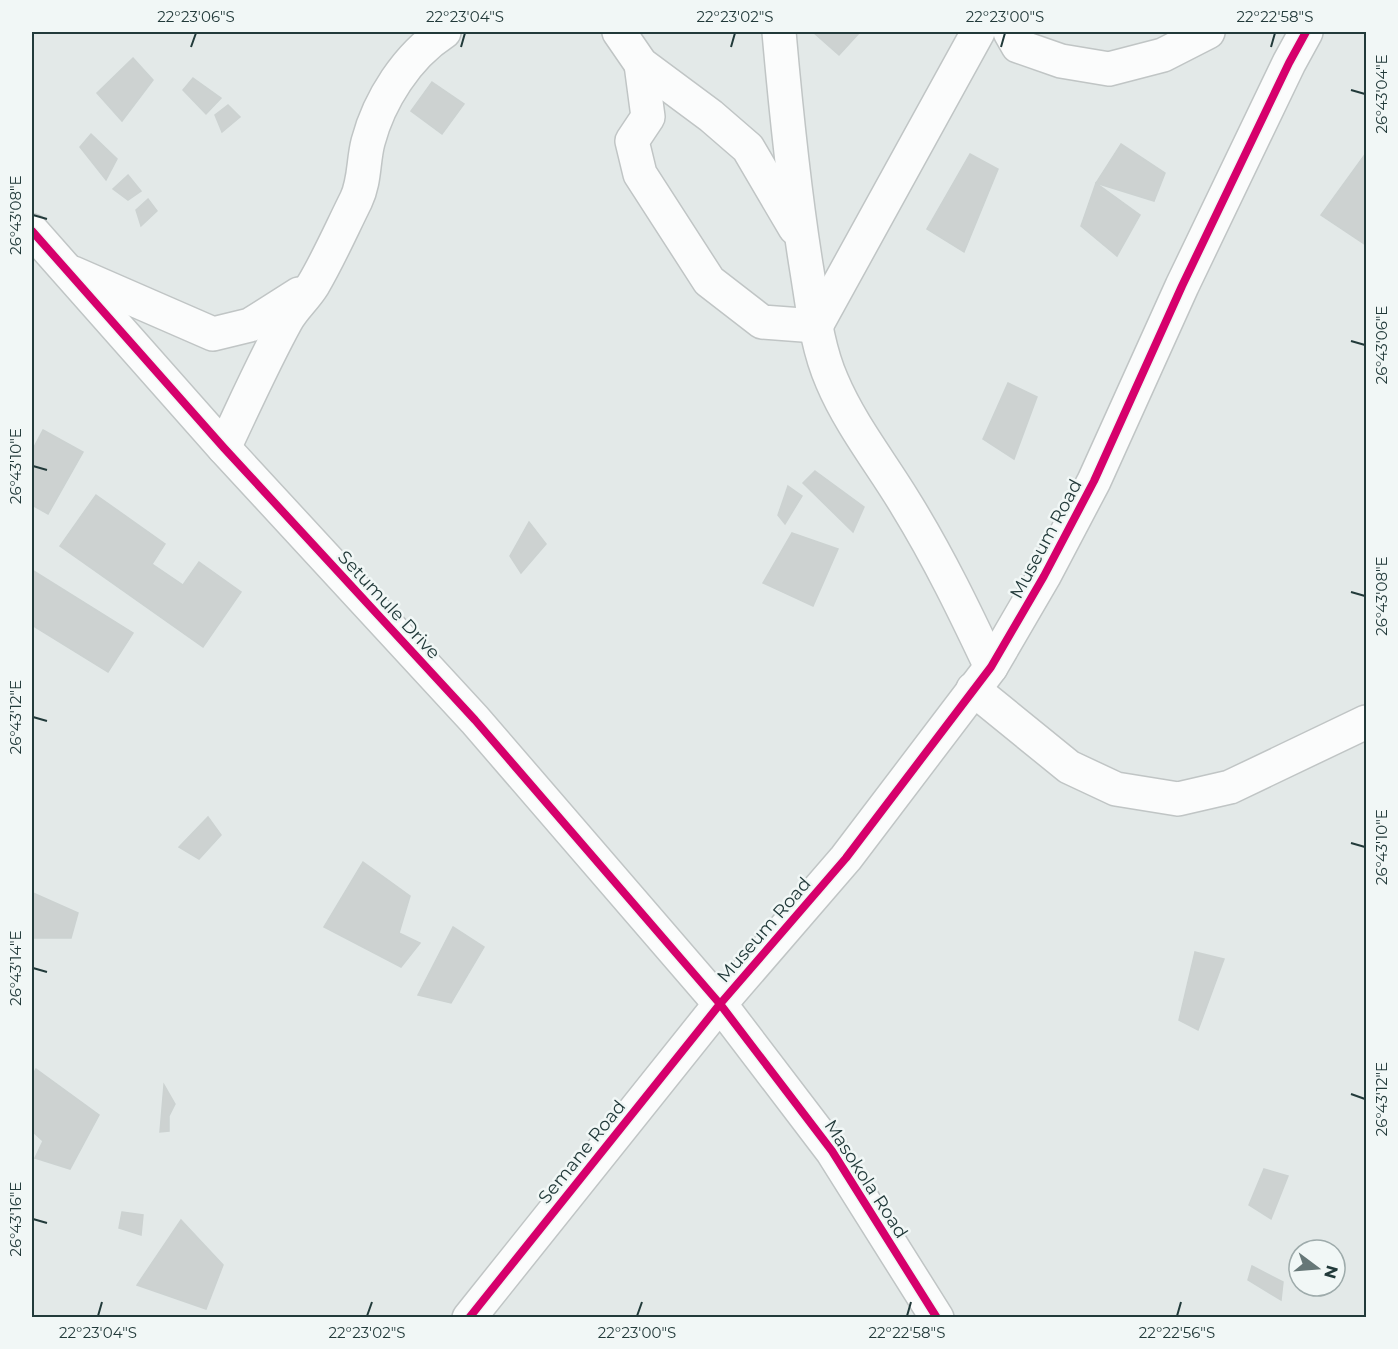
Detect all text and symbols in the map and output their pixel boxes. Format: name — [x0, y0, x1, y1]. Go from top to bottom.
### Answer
text: 22°23'06"S — [157, 7, 235, 26]
text: 22°23'04"S — [426, 7, 504, 26]
text: 22°23'02"S — [696, 7, 774, 26]
text: 22°23'00"S — [966, 7, 1044, 26]
text: 22°22'58"S — [1237, 7, 1313, 26]
text: 26°43'04"E — [1372, 54, 1391, 134]
text: 26°43'08"E — [6, 175, 25, 255]
text: 26°43'06"E — [1372, 306, 1391, 384]
text: 26°43'10"E — [6, 428, 25, 504]
street label: Museum Road — [1005, 476, 1087, 602]
street label: Setumule Drive — [333, 546, 445, 664]
text: 26°43'08"E — [1372, 556, 1391, 636]
text: 26°43'12"E — [6, 680, 25, 754]
text: 26°43'10"E — [1372, 809, 1391, 885]
street label: Museum Road — [712, 873, 816, 987]
text: 26°43'14"E — [6, 930, 25, 1006]
text: 26°43'12"E — [1372, 1062, 1391, 1136]
street label: Semane Road — [534, 1096, 630, 1208]
street label: Masokola Road — [820, 1116, 912, 1242]
text: 26°43'16"E — [6, 1182, 25, 1256]
north arrow — [1287, 1238, 1347, 1298]
text: N — [1320, 1263, 1342, 1281]
text: 22°23'04"S — [59, 1323, 137, 1342]
text: 22°23'02"S — [328, 1323, 406, 1342]
text: 22°23'00"S — [598, 1323, 676, 1342]
text: 22°22'58"S — [869, 1323, 945, 1342]
text: 22°22'56"S — [1139, 1323, 1215, 1342]

